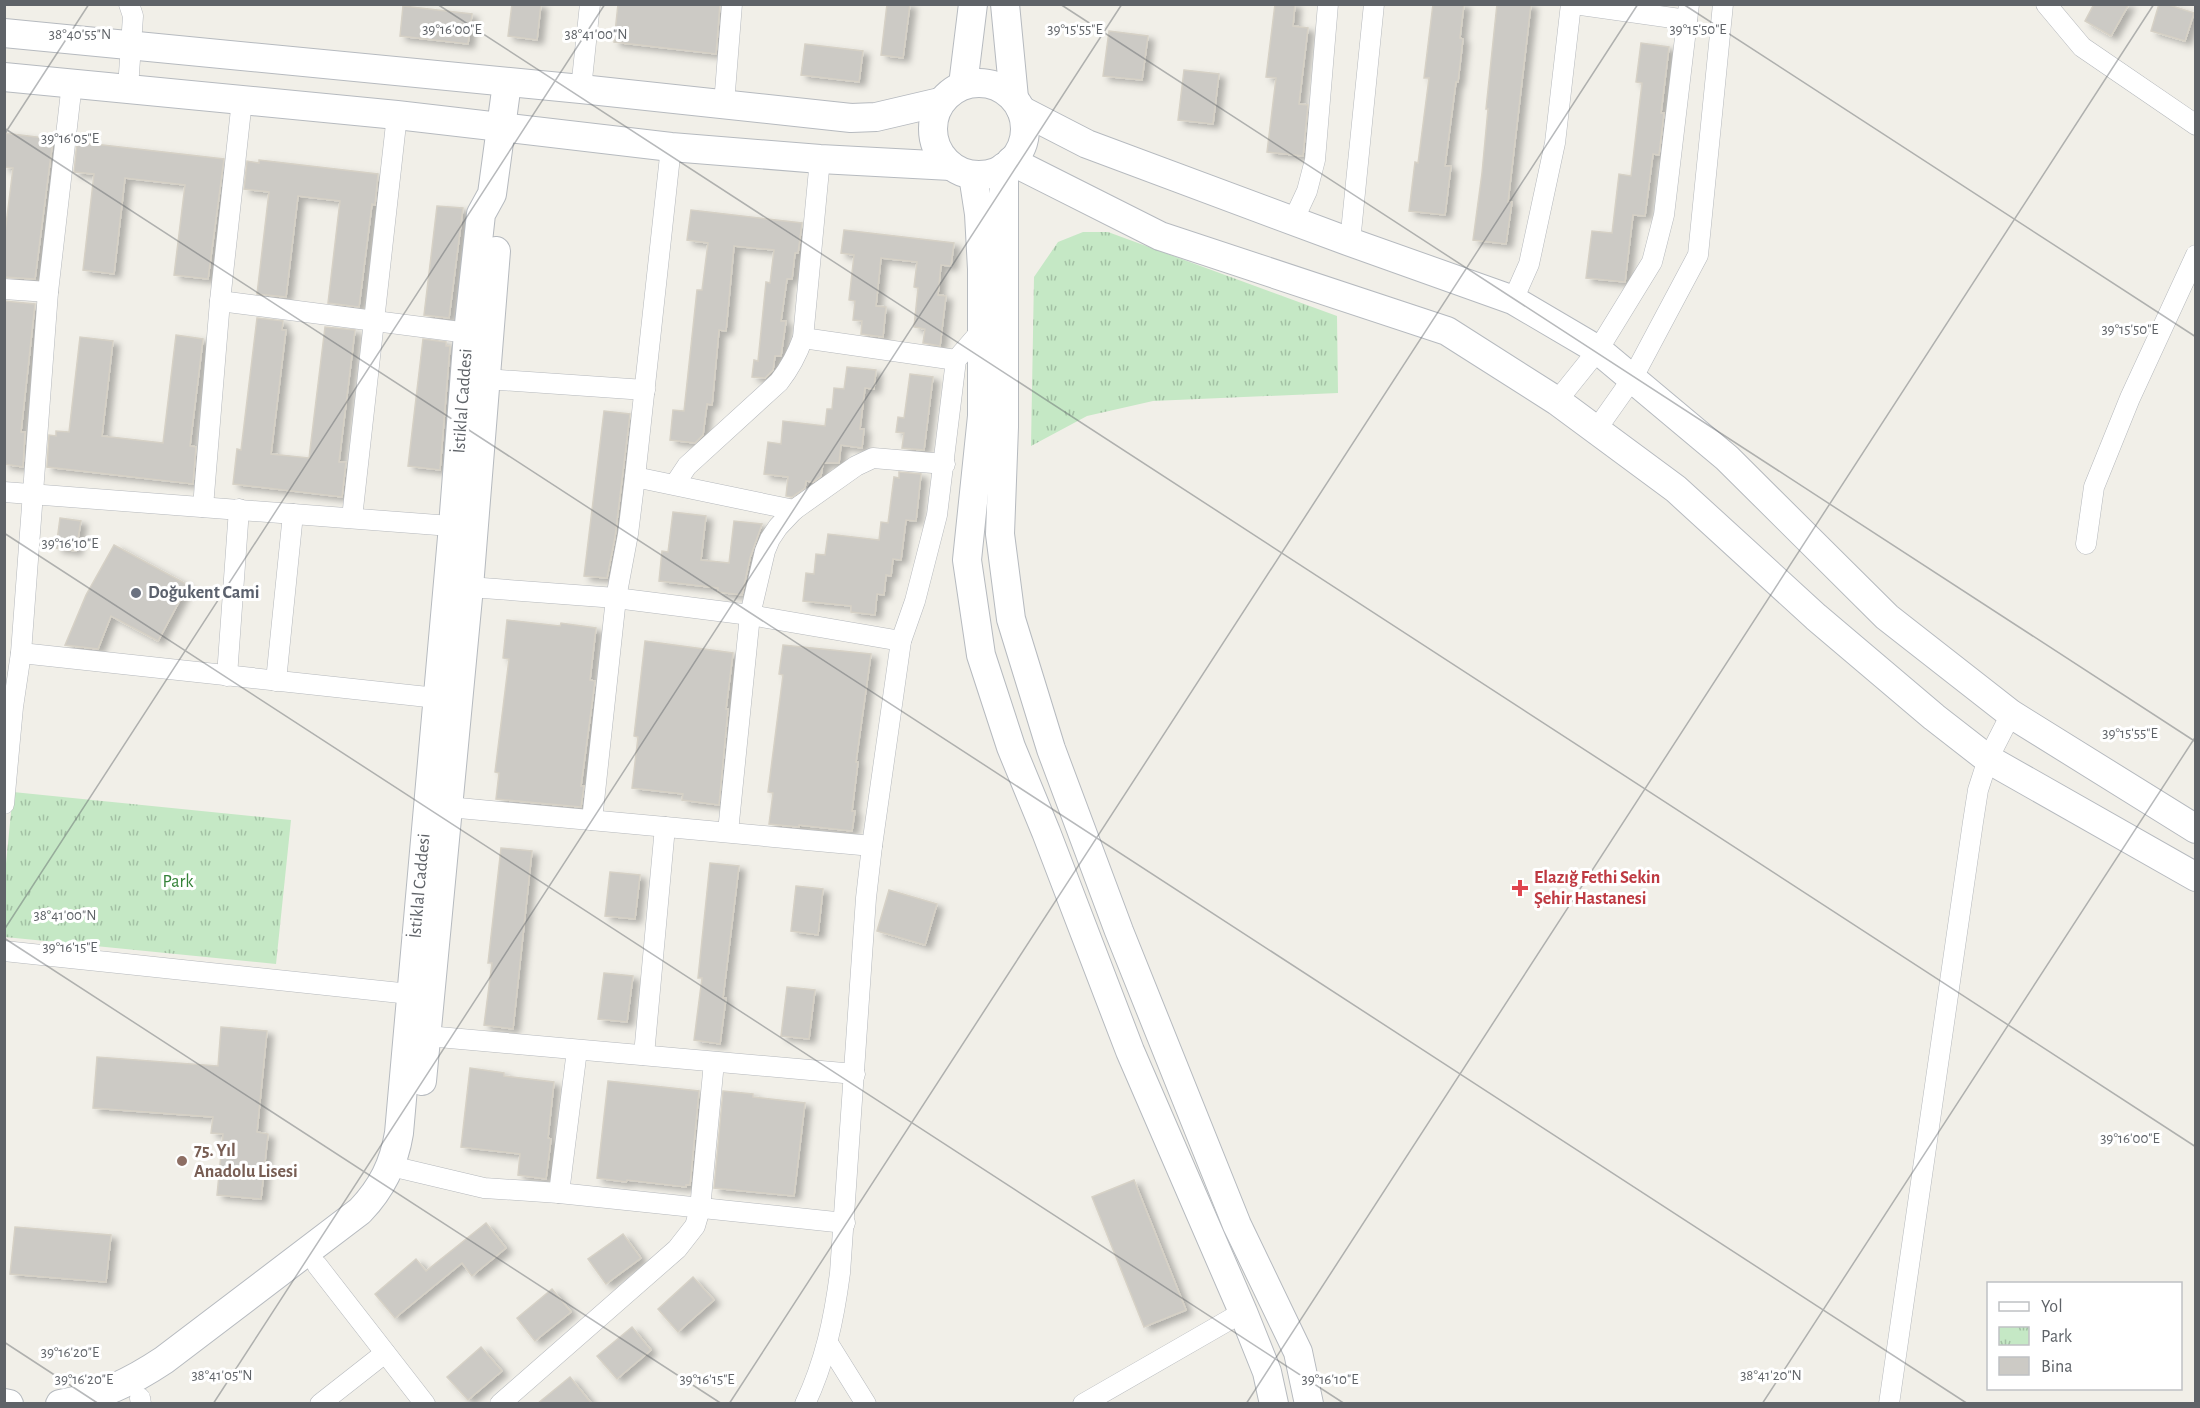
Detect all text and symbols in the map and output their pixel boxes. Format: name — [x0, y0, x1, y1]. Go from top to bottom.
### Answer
text: 39°16'00"E — [422, 22, 482, 37]
text: 39°15'55"E — [1047, 22, 1103, 37]
text: 39°15'50"E — [1669, 22, 1727, 37]
text: 38°40'55"N — [49, 27, 111, 42]
text: 38°41'00"N — [565, 27, 627, 42]
text: 39°16'05"E — [41, 131, 99, 146]
text: 39°15'50"E — [2101, 322, 2159, 337]
street label: İstiklal Caddesi — [448, 348, 476, 454]
text: 39°16'10"E — [42, 536, 98, 551]
place label: Doğukent Cami — [148, 584, 260, 602]
marker: Doğukent Cami — [129, 586, 143, 600]
text: 39°15'55"E — [2102, 726, 2158, 741]
street label: İstiklal Caddesi — [404, 833, 434, 939]
place label: Elazığ Fethi Sekin Şehir Hastanesi — [1534, 869, 1660, 908]
park label: Park — [162, 873, 194, 891]
marker: Elazığ Fethi Sekin Şehir Hastanesi — [1511, 879, 1529, 897]
text: 38°41'00"N — [34, 908, 96, 923]
text: 39°16'15"E — [42, 940, 98, 955]
text: 39°16'00"E — [2100, 1131, 2160, 1146]
place label: 75. Yıl Anadolu Lisesi — [194, 1142, 298, 1181]
marker: 75. Yıl Anadolu Lisesi — [175, 1154, 189, 1168]
legend — [1987, 1282, 2182, 1390]
text: Yol — [2041, 1298, 2063, 1316]
text: Park — [2041, 1328, 2073, 1346]
text: 39°16'20"E — [41, 1345, 99, 1360]
text: Bina — [2041, 1358, 2073, 1376]
text: 38°41'05"N — [191, 1368, 253, 1383]
text: 38°41'20"N — [1740, 1368, 1802, 1383]
text: 39°16'20"E — [55, 1372, 113, 1387]
text: 39°16'15"E — [679, 1372, 735, 1387]
text: 39°16'10"E — [1302, 1372, 1358, 1387]

